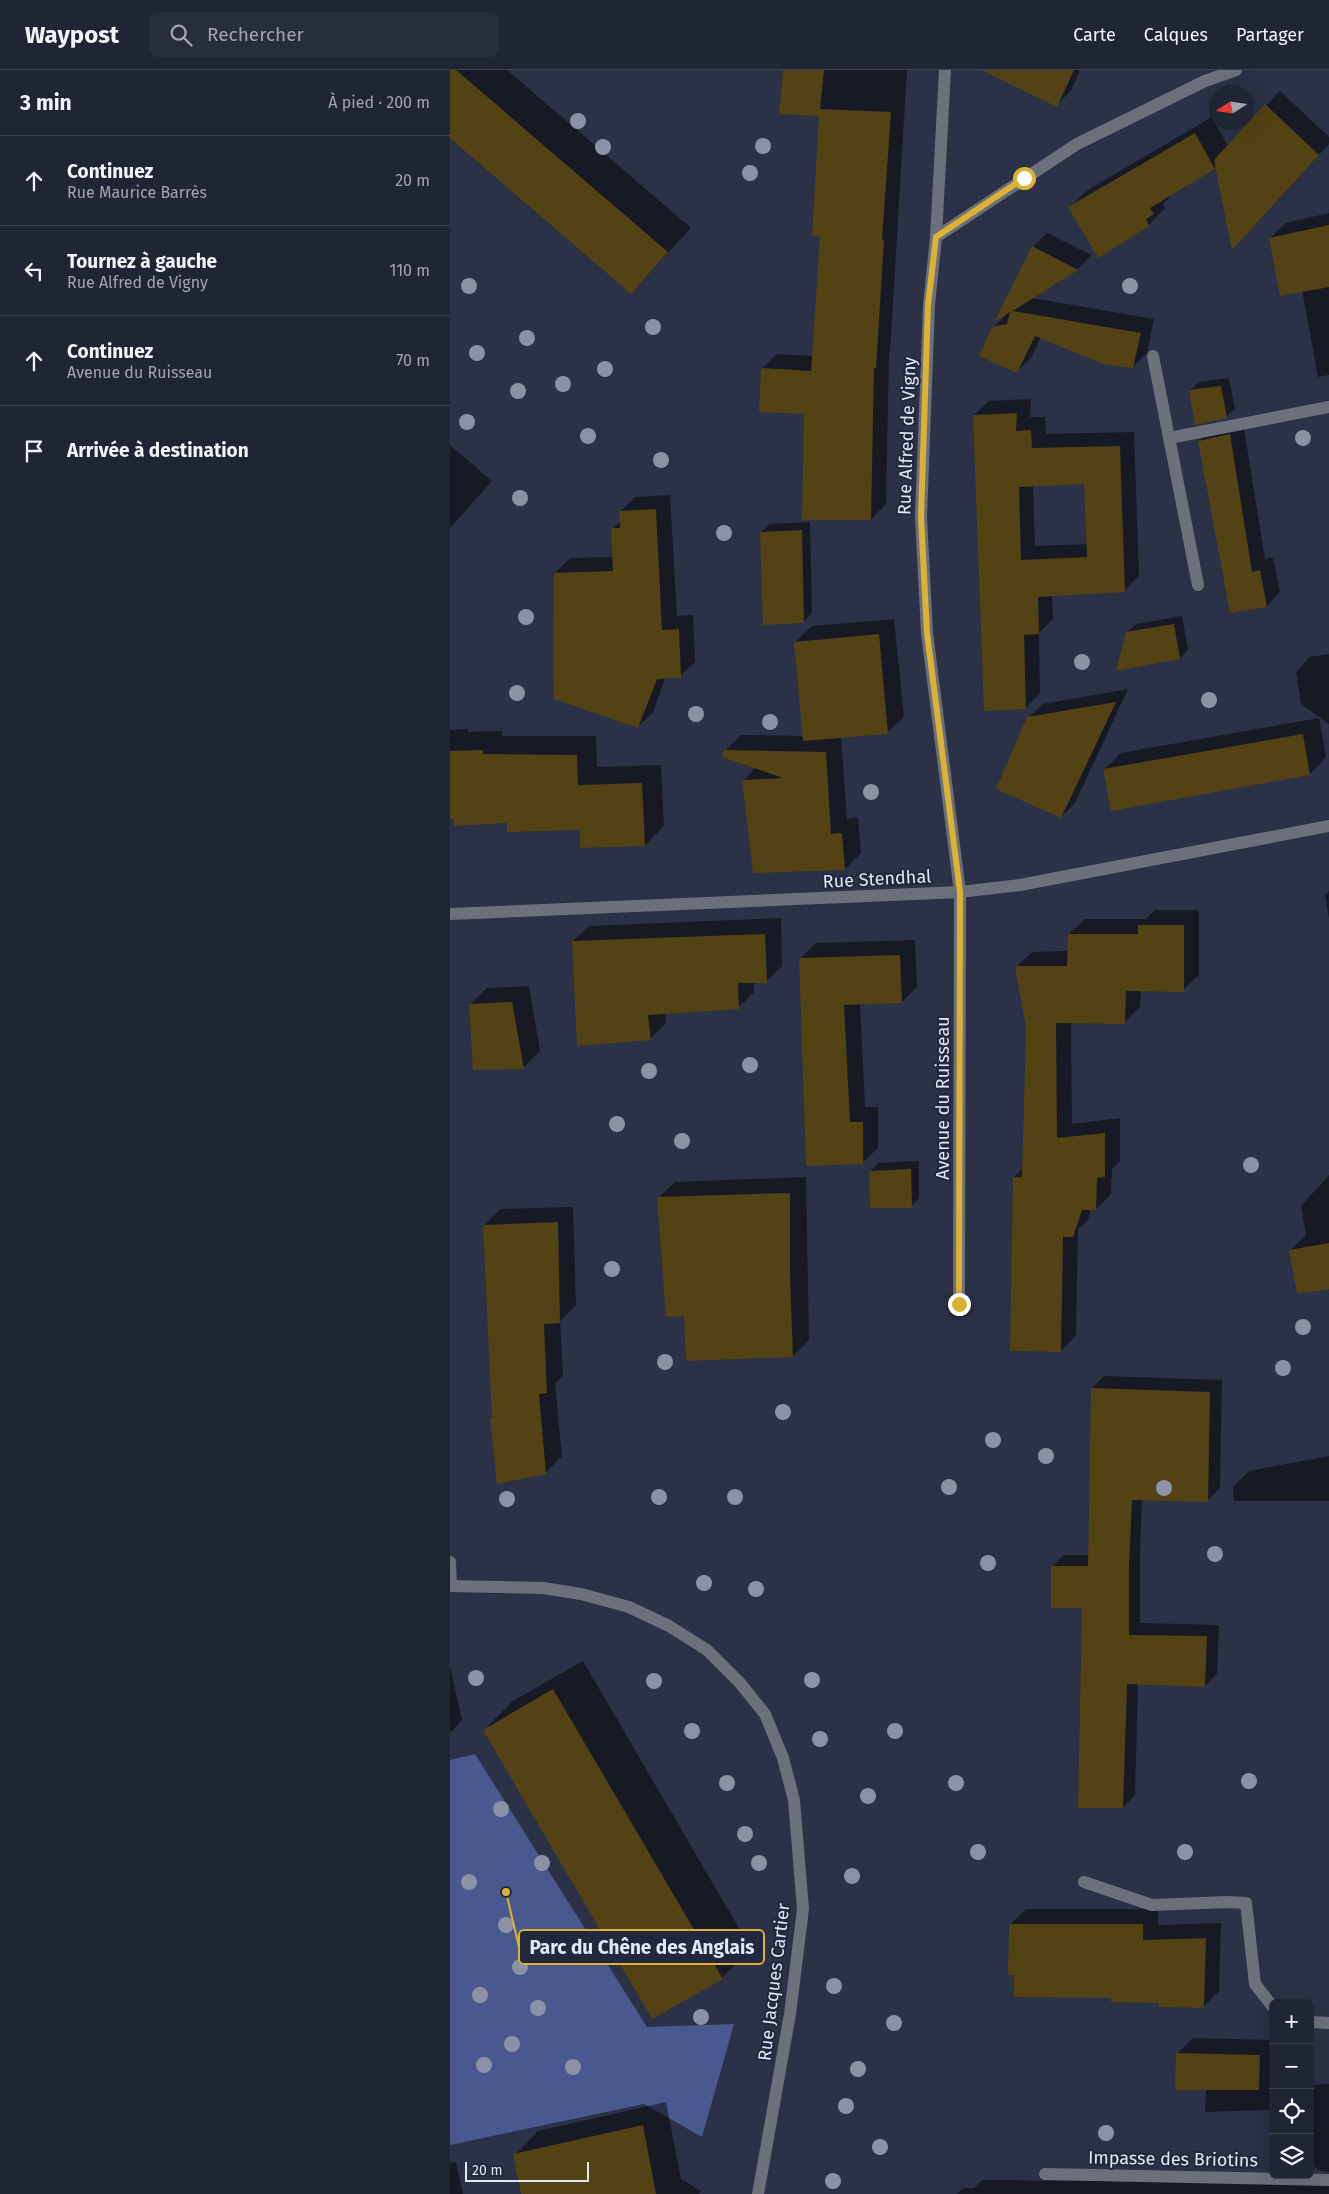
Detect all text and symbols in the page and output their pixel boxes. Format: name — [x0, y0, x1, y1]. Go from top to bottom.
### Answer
search box — [149, 12, 499, 57]
text: Waypost — [25, 21, 119, 49]
icon: search — [167, 21, 195, 49]
text: Rechercher — [207, 23, 304, 46]
text: Carte — [1073, 24, 1116, 46]
text: Calques — [1144, 24, 1208, 46]
text: Partager — [1236, 24, 1304, 46]
north arrow — [1209, 85, 1254, 130]
text: 3 min — [20, 90, 72, 116]
text: À pied · 200 m — [328, 93, 430, 112]
text: Continuez — [67, 160, 153, 183]
icon: ahead — [20, 167, 48, 195]
route start — [1013, 167, 1036, 190]
text: 20 m — [395, 171, 430, 190]
text: Rue Maurice Barrès — [67, 183, 207, 202]
text: Tournez à gauche — [67, 250, 217, 273]
icon: left — [20, 257, 48, 285]
text: 110 m — [389, 261, 430, 280]
text: Rue Alfred de Vigny — [67, 273, 208, 292]
text: Continuez — [67, 340, 153, 363]
icon: ahead — [20, 347, 48, 375]
text: 70 m — [396, 351, 430, 370]
street label: Rue Alfred de Vigny — [893, 356, 921, 516]
text: Avenue du Ruisseau — [67, 363, 212, 382]
icon: arrive — [20, 437, 48, 465]
text: Arrivée à destination — [67, 439, 249, 462]
street label: Rue Stendhal — [822, 865, 932, 893]
street label: Avenue du Ruisseau — [932, 1016, 954, 1180]
route end — [948, 1293, 971, 1316]
street label: Rue Jacques Cartier — [753, 1902, 795, 2062]
callout: Parc du Chêne des Anglais — [519, 1930, 764, 1964]
text: Parc du Chêne des Anglais — [529, 1936, 755, 1959]
map controls — [1269, 1999, 1314, 2179]
button: + — [1269, 1999, 1314, 2044]
button: − — [1269, 2044, 1314, 2089]
button: locate — [1269, 2089, 1314, 2134]
button: layers — [1269, 2134, 1314, 2179]
street label: Impasse des Briotins — [1088, 2147, 1258, 2171]
scale bar — [465, 2159, 589, 2182]
text: 20 m — [472, 2162, 502, 2179]

